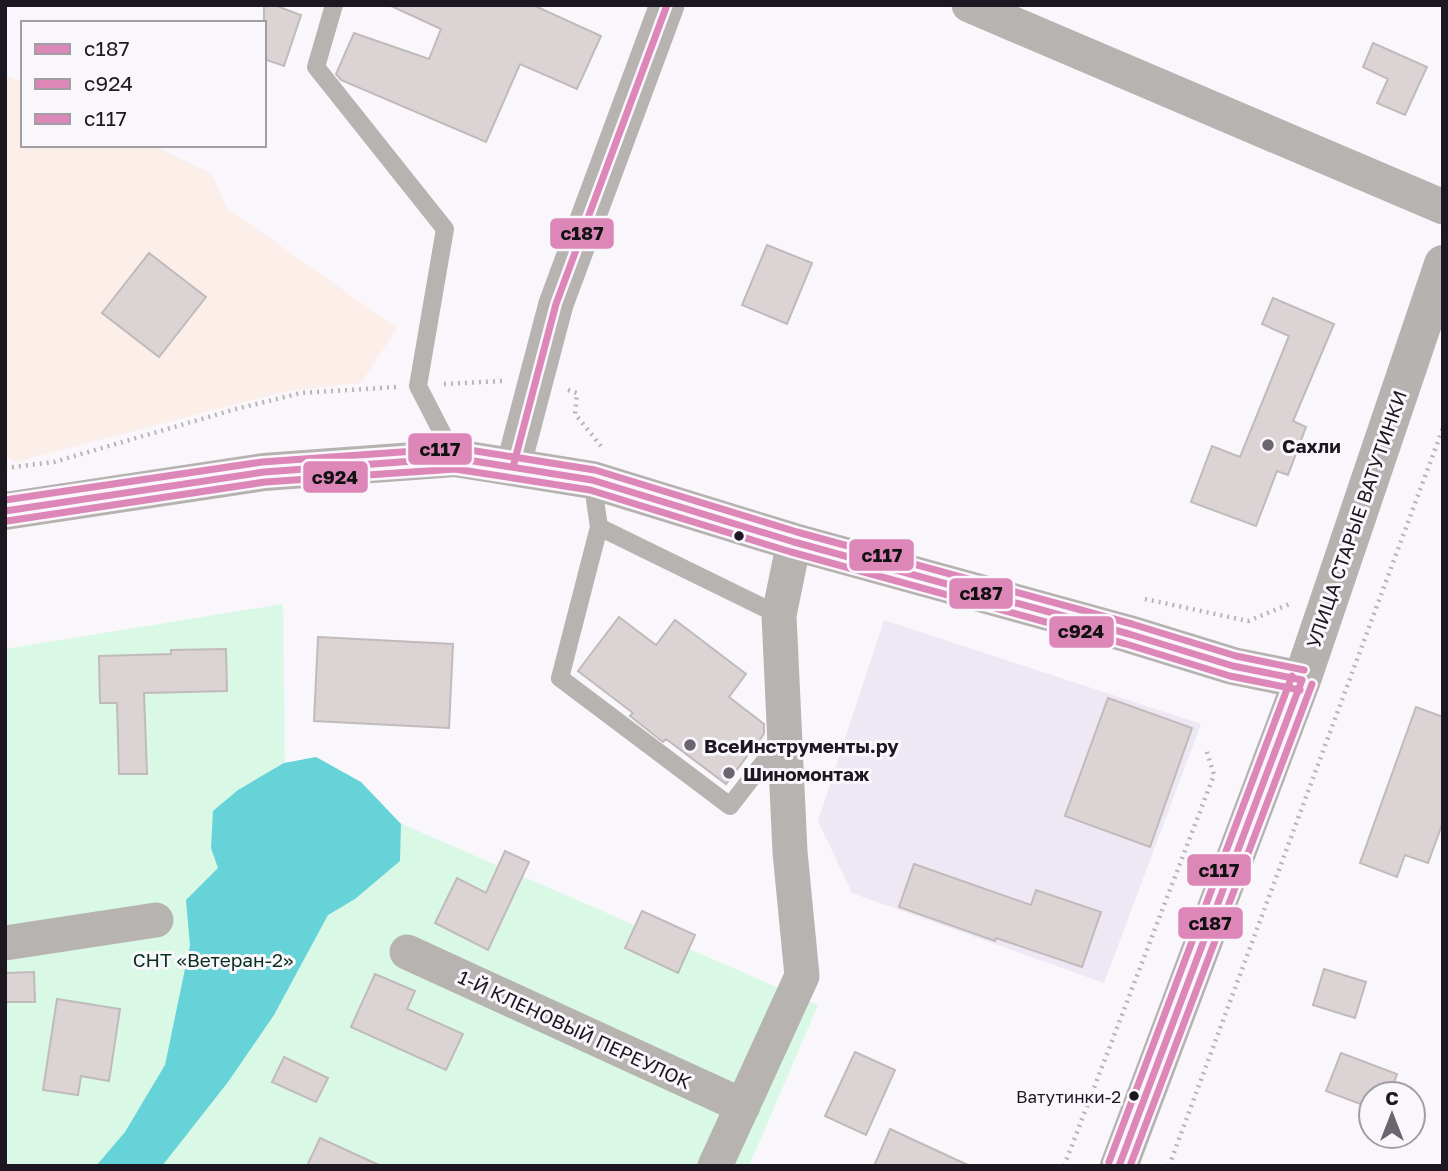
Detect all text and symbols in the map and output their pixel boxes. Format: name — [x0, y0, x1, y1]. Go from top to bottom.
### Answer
legend — [21, 21, 266, 147]
text: с187 — [84, 35, 130, 61]
text: с924 — [84, 70, 133, 96]
text: с117 — [84, 105, 127, 131]
line badge: с187 — [549, 217, 615, 250]
text: с187 — [560, 221, 604, 244]
street label: УЛИЦА СТАРЫЕ ВАТУТИНКИ — [1301, 387, 1411, 651]
line badge: с117 — [407, 432, 473, 466]
place label: Сахли — [1282, 434, 1341, 457]
text: с117 — [420, 437, 460, 460]
marker: Сахли — [1260, 437, 1276, 453]
line badge: с924 — [302, 460, 369, 494]
text: с924 — [312, 465, 358, 488]
unlabelled marker — [732, 529, 746, 543]
line badge: с117 — [848, 538, 915, 572]
text: с117 — [862, 543, 902, 566]
line badge: с187 — [948, 577, 1014, 610]
text: с187 — [959, 581, 1003, 604]
line badge: с924 — [1048, 615, 1115, 649]
text: с924 — [1058, 619, 1104, 642]
place label: ВсеИнструменты.ру — [704, 734, 899, 757]
marker: ВсеИнструменты.ру — [682, 737, 698, 753]
place label: Шиномонтаж — [743, 762, 870, 785]
marker: Шиномонтаж — [721, 765, 737, 781]
line badge: с117 — [1186, 853, 1252, 887]
text: с117 — [1199, 858, 1239, 881]
line badge: с187 — [1177, 906, 1244, 940]
text: с187 — [1188, 911, 1232, 934]
park label: СНТ «Ветеран-2» — [133, 948, 293, 971]
street label: 1-Й КЛЕНОВЫЙ ПЕРЕУЛОК — [455, 965, 695, 1093]
north arrow — [1357, 1080, 1427, 1150]
place label: Ватутинки-2 — [1016, 1086, 1121, 1107]
text: С — [1385, 1086, 1399, 1109]
marker: Ватутинки-2 — [1127, 1089, 1141, 1103]

